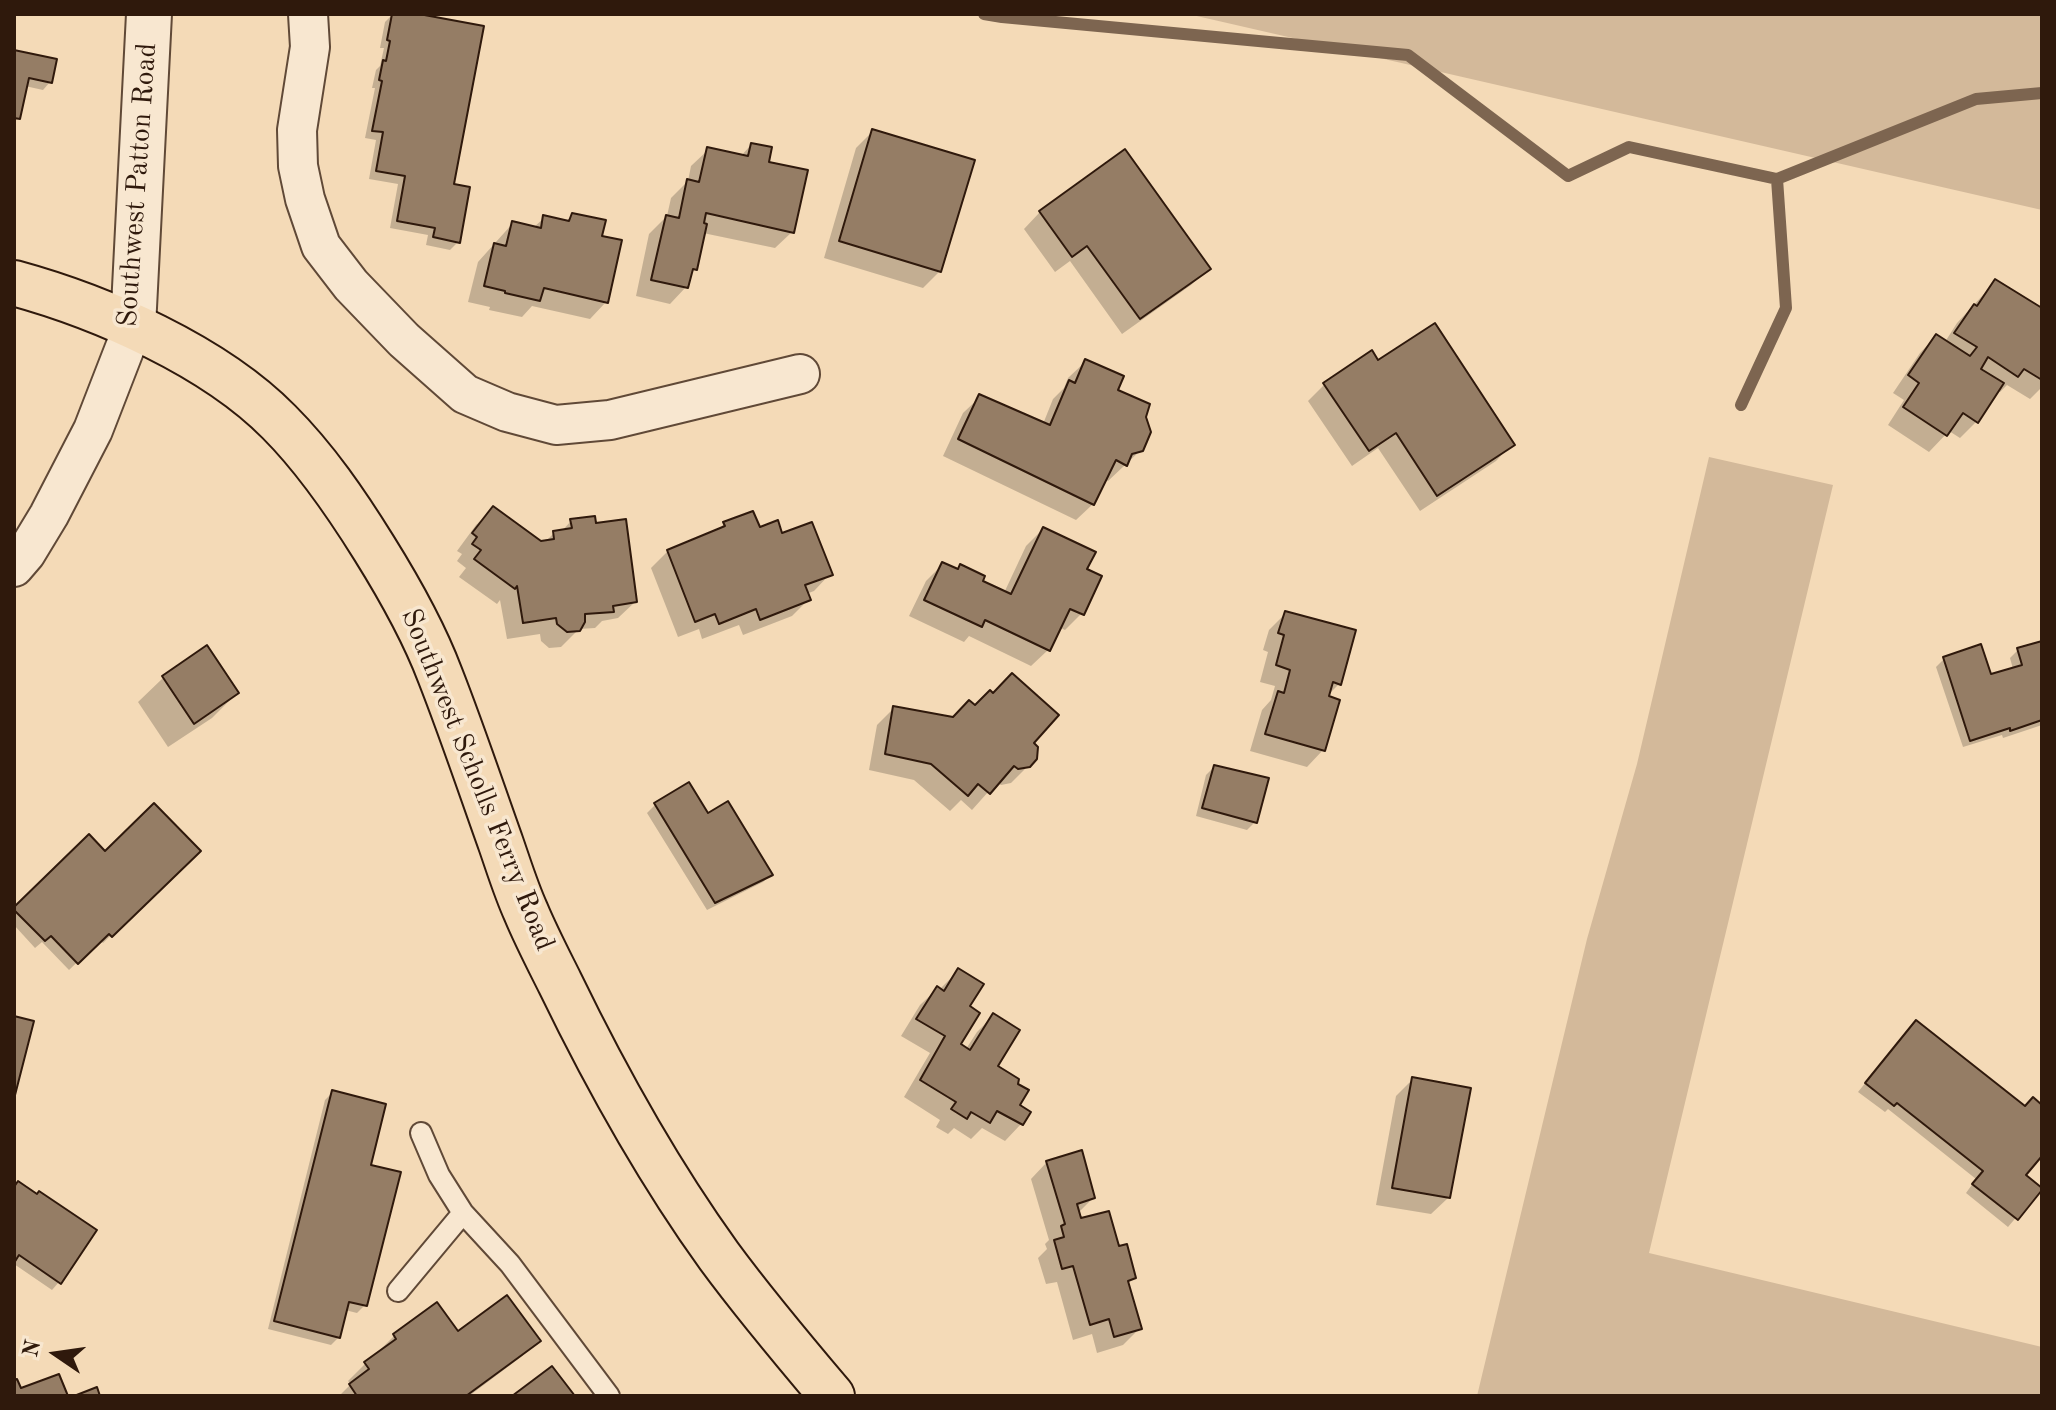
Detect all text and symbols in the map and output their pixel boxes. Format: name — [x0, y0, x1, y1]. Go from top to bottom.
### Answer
street label: Southwest Patton Road — [111, 42, 165, 328]
street label: Southwest Scholls Ferry Road — [393, 604, 561, 956]
north arrow — [16, 1314, 96, 1394]
text: N — [20, 1338, 45, 1359]

